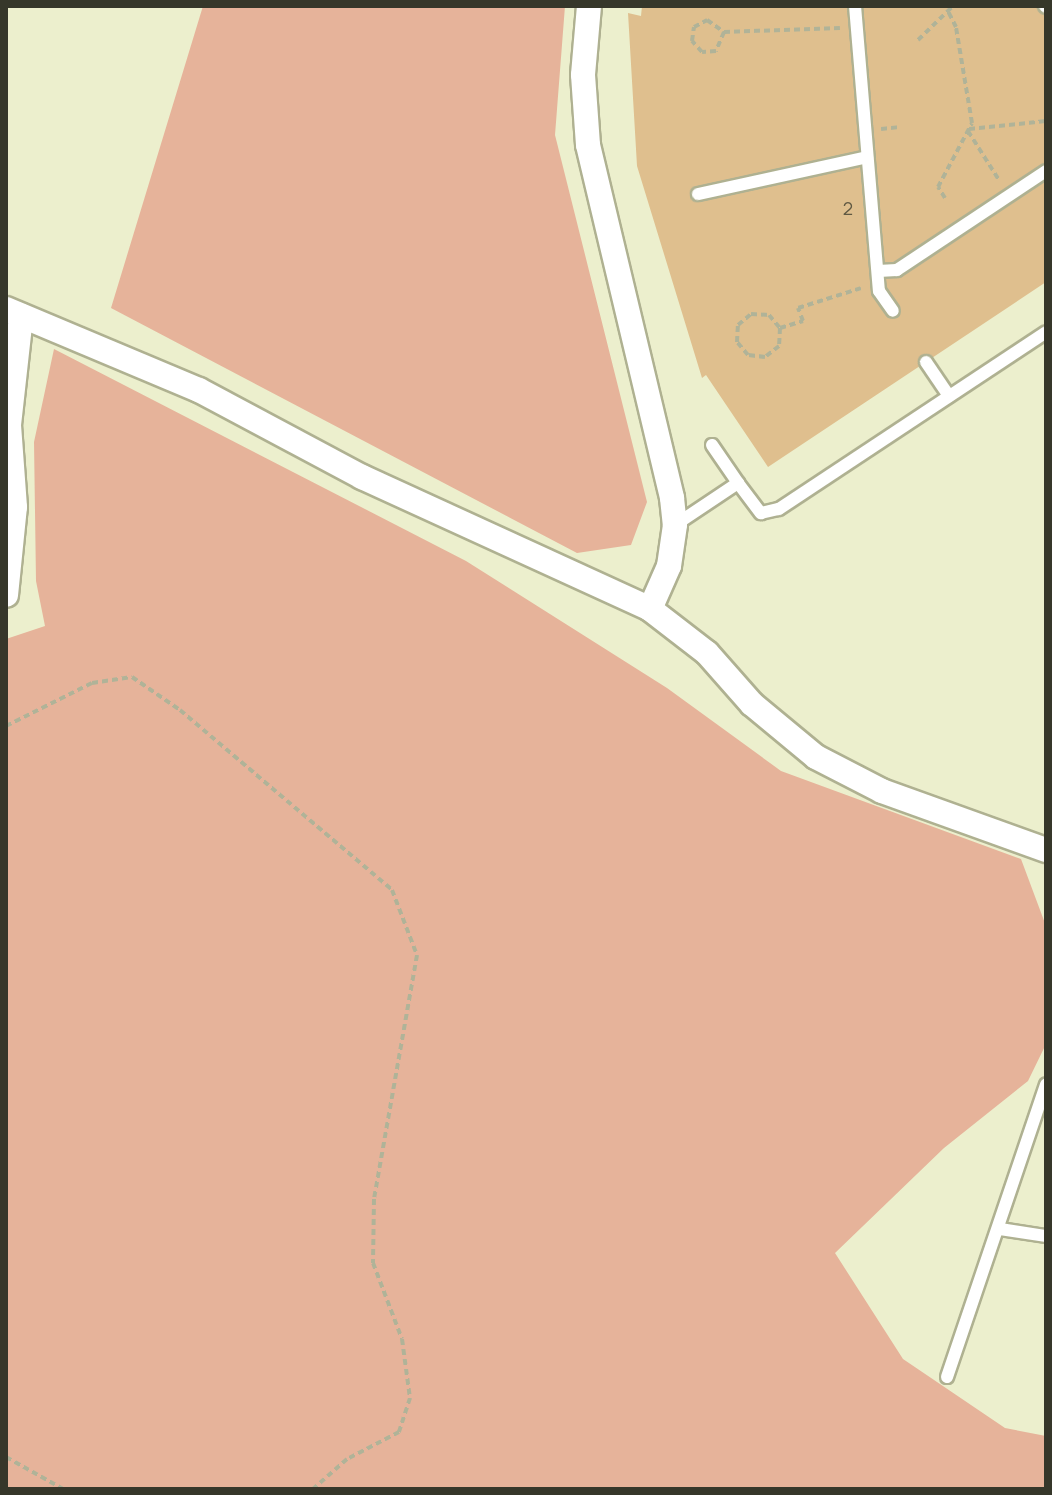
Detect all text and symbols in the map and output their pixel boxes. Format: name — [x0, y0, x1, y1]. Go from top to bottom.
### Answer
house number: 2 — [843, 197, 853, 219]

